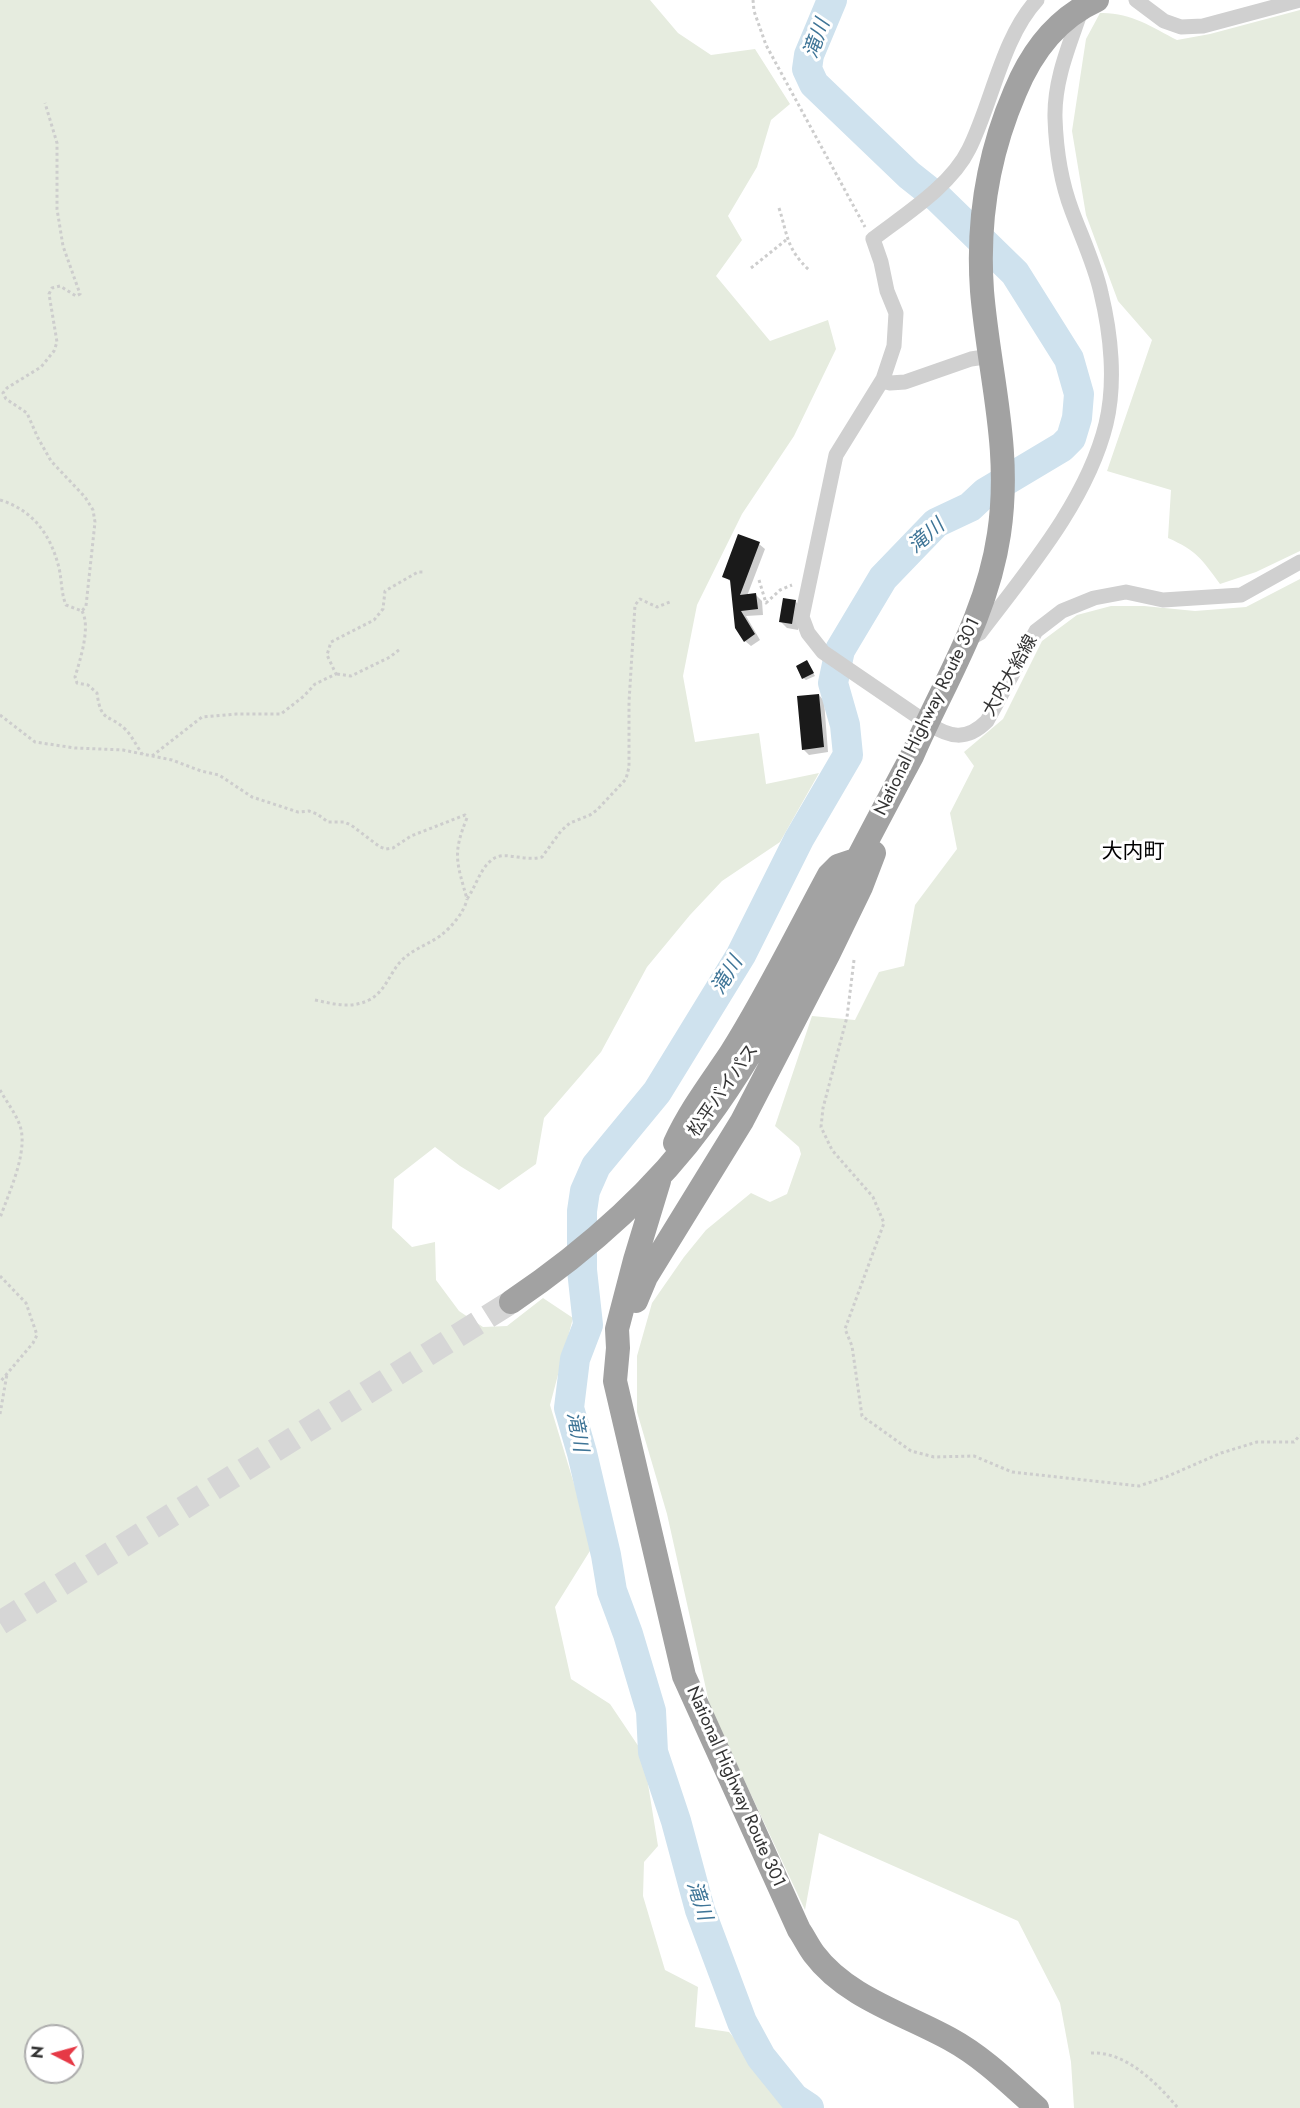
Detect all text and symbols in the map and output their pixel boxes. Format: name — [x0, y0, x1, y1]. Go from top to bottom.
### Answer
water label: 滝川 — [800, 16, 836, 62]
water label: 滝川 — [904, 515, 950, 559]
street label: National Highway Route 301 — [871, 615, 985, 819]
street label: 大内大給線 — [979, 632, 1043, 720]
district label: 大内町 — [1102, 840, 1164, 866]
water label: 滝川 — [707, 953, 749, 999]
street label: 松平バイパス — [684, 1041, 764, 1141]
water label: 滝川 — [560, 1410, 592, 1454]
street label: National Highway Route 301 — [681, 1683, 789, 1891]
water label: 滝川 — [680, 1878, 716, 1924]
north arrow — [24, 2024, 84, 2084]
text: N — [25, 2045, 50, 2060]

